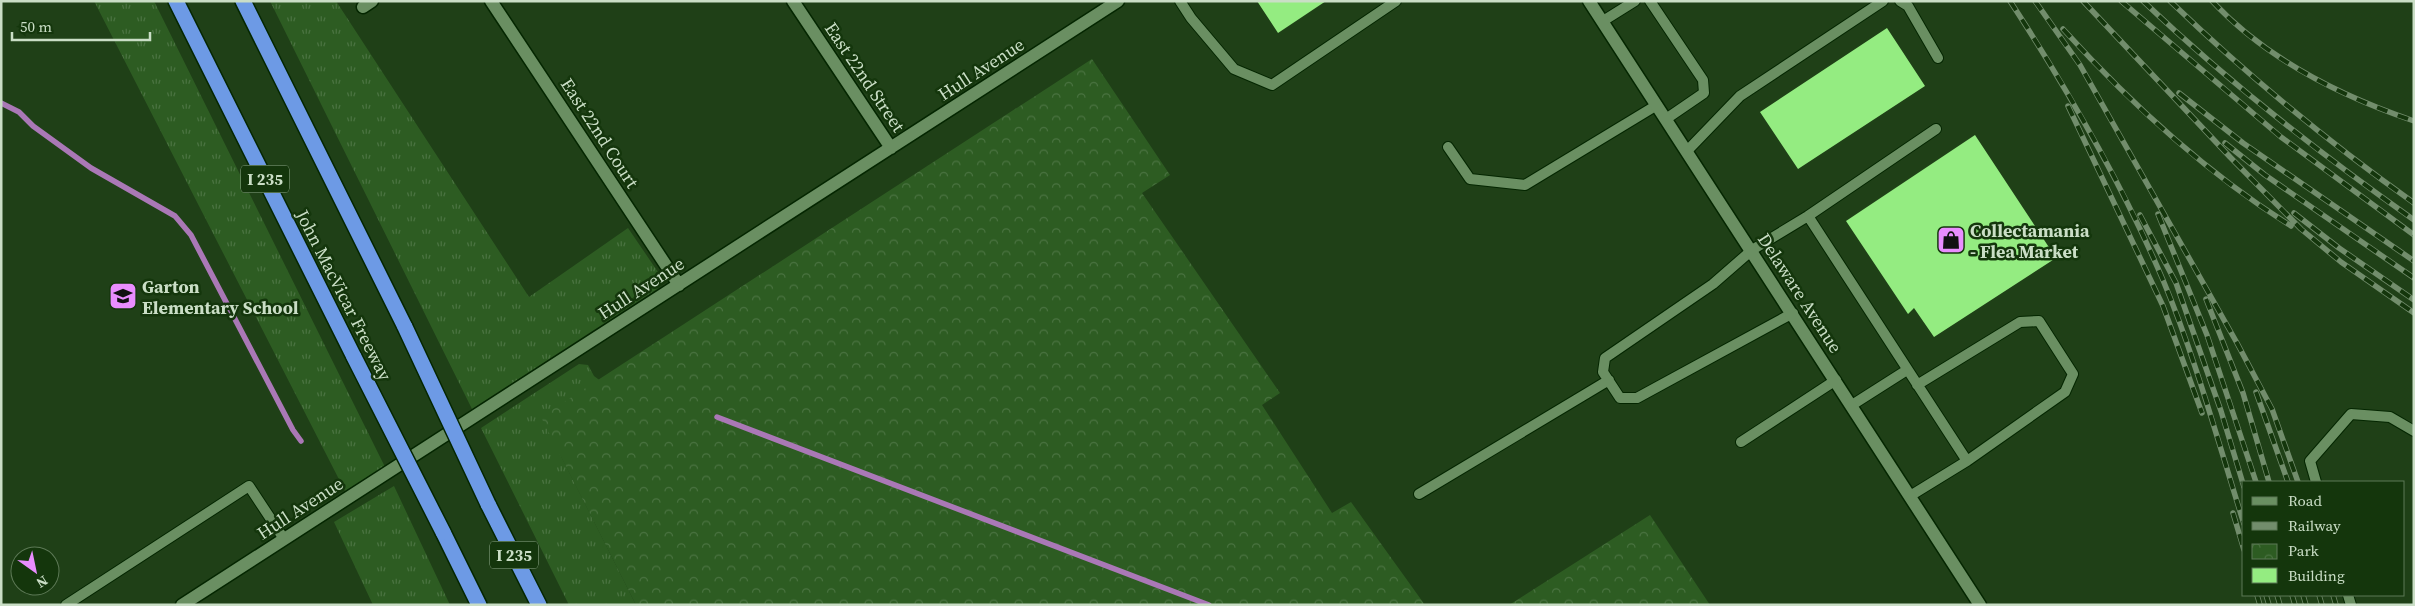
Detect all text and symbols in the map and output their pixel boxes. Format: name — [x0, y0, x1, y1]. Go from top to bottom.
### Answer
scale bar — [12, 10, 150, 42]
text: 50 m — [20, 16, 52, 37]
street label: East 22nd Street — [819, 17, 911, 137]
street label: Hull Avenue — [933, 32, 1029, 106]
street label: East 22nd Court — [555, 73, 645, 193]
road number: I 235 — [241, 165, 289, 192]
street label: John MacVicar Freeway — [290, 204, 398, 385]
place label: Collectamania - Flea Market — [1970, 218, 2090, 264]
shop icon: Collectamania - Flea Market — [1936, 225, 1966, 255]
street label: Delaware Avenue — [1752, 228, 1848, 358]
street label: Hull Avenue — [593, 251, 689, 325]
place label: Garton Elementary School — [142, 274, 299, 320]
school or university icon: Garton Elementary School — [108, 281, 138, 311]
street label: Hull Avenue — [252, 471, 348, 545]
legend — [2242, 481, 2405, 596]
text: Road — [2288, 490, 2322, 511]
text: Railway — [2288, 515, 2341, 536]
text: Park — [2288, 540, 2320, 561]
road number: I 235 — [490, 542, 538, 568]
north arrow — [10, 546, 60, 596]
text: Building — [2288, 565, 2345, 586]
text: N — [32, 571, 52, 593]

